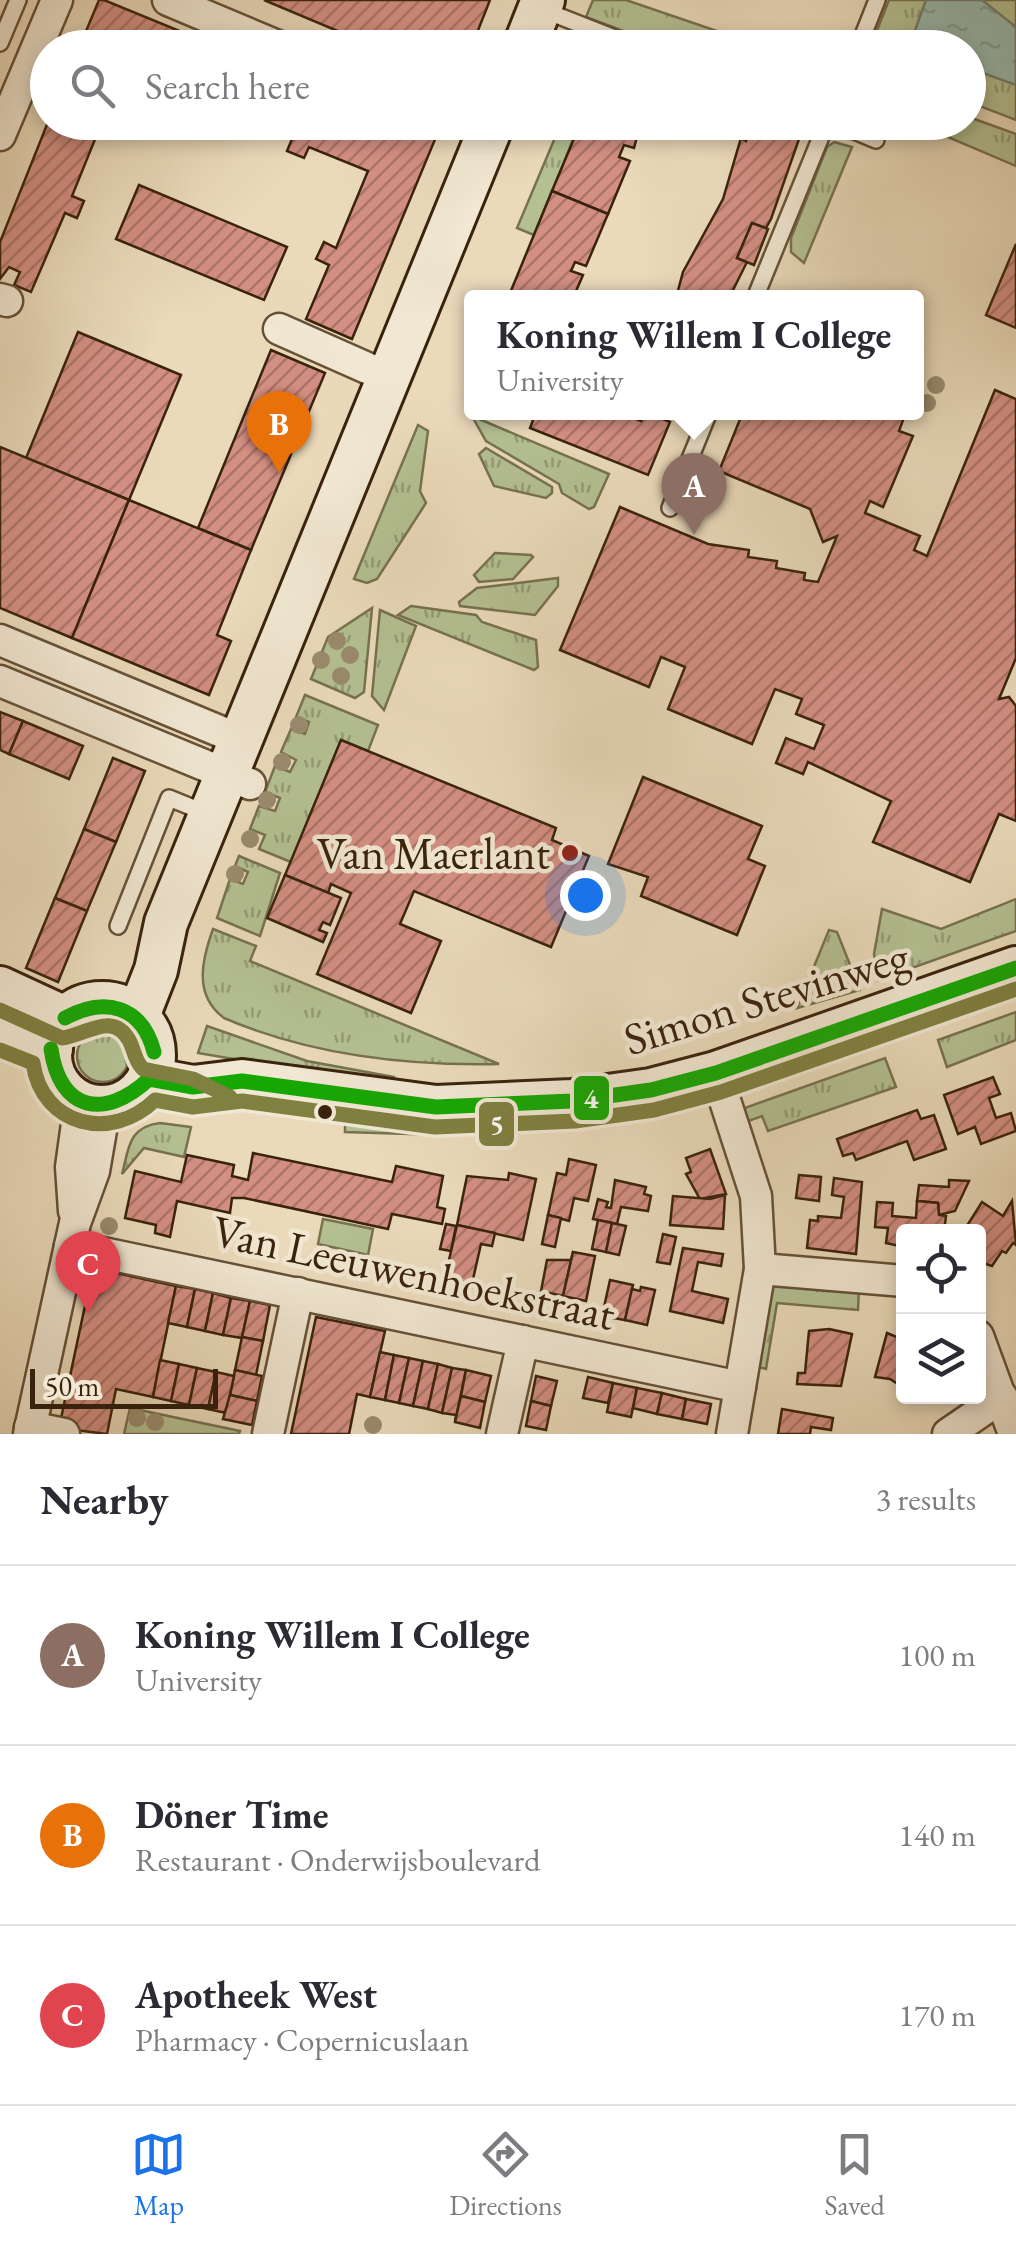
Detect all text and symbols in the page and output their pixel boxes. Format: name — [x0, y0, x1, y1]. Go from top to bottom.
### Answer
search box — [30, 30, 986, 140]
icon: search — [65, 58, 120, 113]
text: Search here — [145, 61, 310, 110]
popup — [464, 290, 924, 420]
text: Koning Willem I College — [497, 310, 891, 359]
text: University — [497, 359, 624, 401]
pin: B — [246, 390, 312, 473]
pin: A — [662, 452, 726, 535]
place label: Van Maerlant — [317, 824, 550, 882]
marker: Van Maerlant — [559, 842, 581, 864]
your location — [560, 870, 611, 921]
street label: Simon Stevinweg — [617, 926, 916, 1068]
line badge: 4 — [572, 1074, 611, 1122]
text: 4 — [584, 1080, 600, 1116]
line badge: 5 — [477, 1100, 516, 1148]
unlabelled marker — [315, 1102, 335, 1122]
text: 5 — [490, 1106, 504, 1142]
street label: Van Leeuwenhoekstraat — [207, 1201, 621, 1343]
map controls — [896, 1224, 986, 1404]
button: locate — [896, 1224, 986, 1314]
pin: C — [56, 1230, 120, 1313]
button: layers — [896, 1314, 986, 1404]
scale bar — [30, 1364, 218, 1408]
text: 50 m — [45, 1368, 99, 1404]
text: Nearby — [40, 1472, 169, 1527]
text: 3 results — [876, 1478, 976, 1520]
text: Koning Willem I College — [135, 1610, 530, 1659]
text: A — [61, 1634, 84, 1676]
text: 100 m — [899, 1634, 976, 1676]
text: University — [135, 1659, 262, 1701]
text: Döner Time — [135, 1790, 329, 1839]
text: B — [62, 1814, 83, 1856]
text: 140 m — [899, 1814, 976, 1856]
text: Restaurant · Onderwijsboulevard — [135, 1839, 540, 1881]
text: Apotheek West — [135, 1970, 377, 2019]
text: C — [61, 1994, 84, 2036]
text: 170 m — [899, 1994, 976, 2036]
text: Pharmacy · Copernicuslaan — [135, 2019, 469, 2061]
tab: Map — [131, 2127, 186, 2223]
tab: Directions — [449, 2127, 562, 2223]
tab: Saved — [825, 2127, 885, 2223]

